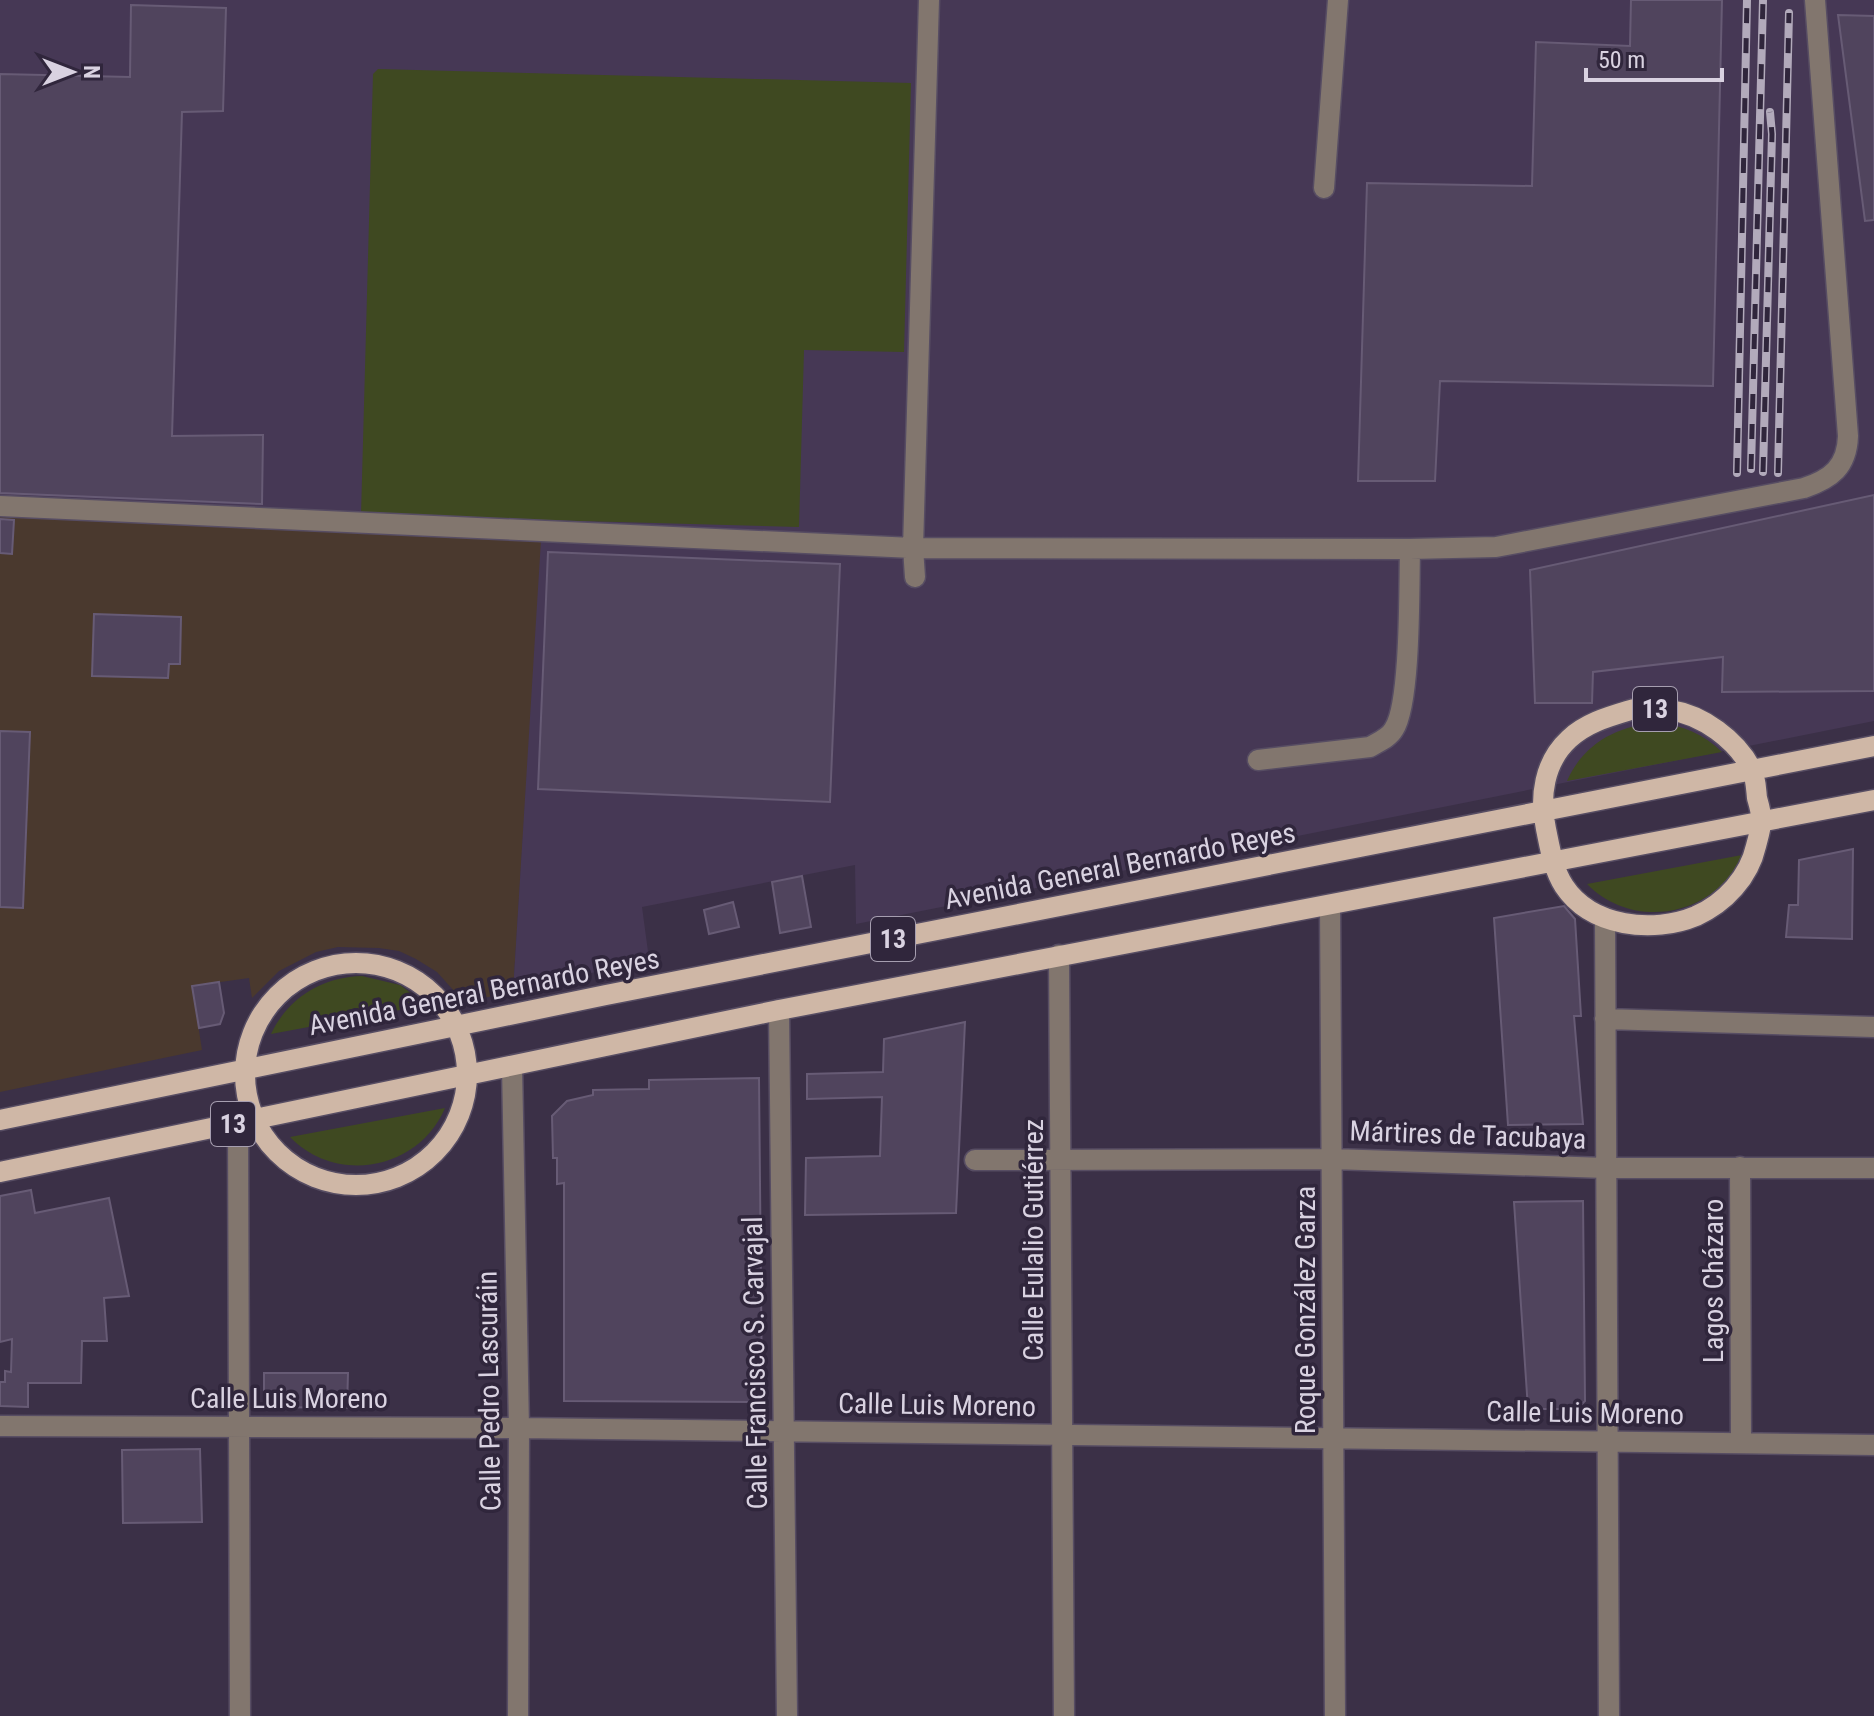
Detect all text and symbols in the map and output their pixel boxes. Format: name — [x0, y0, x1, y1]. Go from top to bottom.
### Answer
north arrow — [32, 32, 112, 112]
scale bar — [1586, 32, 1722, 82]
text: 50 m — [1598, 46, 1645, 74]
text: N — [79, 65, 104, 79]
road number: 13 — [1633, 687, 1677, 731]
street label: Avenida General Bernardo Reyes — [942, 816, 1298, 916]
road number: 13 — [871, 917, 915, 961]
street label: Avenida General Bernardo Reyes — [306, 942, 662, 1042]
road number: 13 — [211, 1102, 255, 1146]
street label: Mártires de Tacubaya — [1349, 1114, 1587, 1156]
street label: Calle Eulalio Gutiérrez — [1017, 1119, 1050, 1361]
street label: Roque González Garza — [1289, 1186, 1322, 1434]
street label: Lagos Cházaro — [1697, 1199, 1730, 1363]
street label: Calle Francisco S. Carvajal — [736, 1216, 774, 1510]
street label: Calle Pedro Lascuráin — [470, 1271, 508, 1511]
street label: Calle Luis Moreno — [190, 1382, 388, 1415]
street label: Calle Luis Moreno — [838, 1387, 1036, 1423]
street label: Calle Luis Moreno — [1486, 1395, 1684, 1431]

